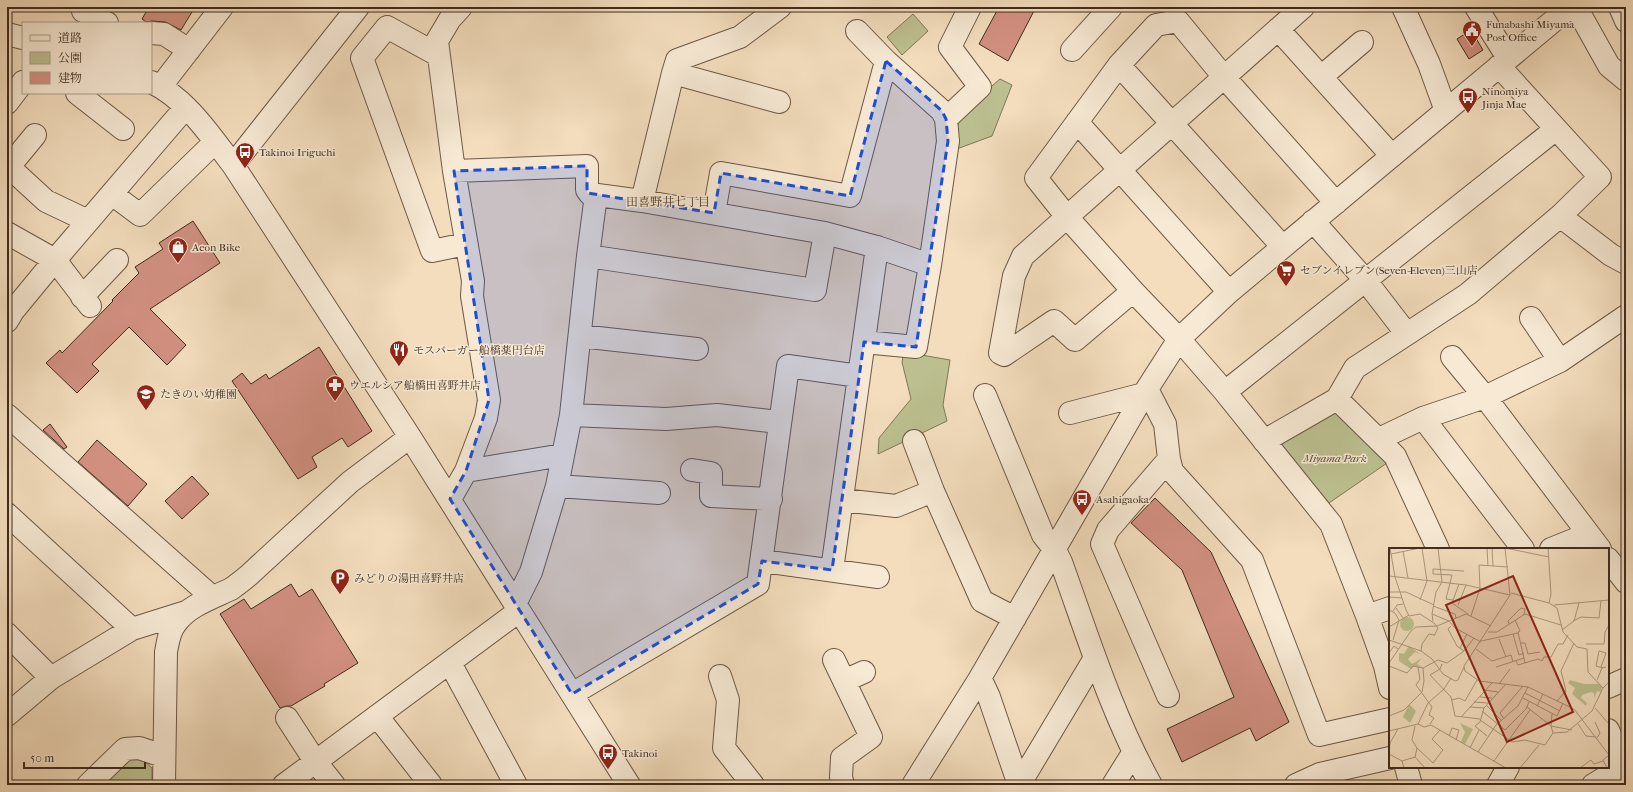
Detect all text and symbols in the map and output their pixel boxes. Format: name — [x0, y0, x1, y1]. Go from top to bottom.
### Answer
place label: Funabashi Miyama Post Office — [1486, 18, 1575, 44]
public building icon: Funabashi Miyama Post Office — [1461, 19, 1483, 47]
legend — [22, 22, 152, 94]
text: 道路 — [58, 31, 82, 45]
text: 公園 — [58, 51, 82, 65]
text: 建物 — [58, 71, 82, 85]
place label: Ninomiya Jinja Mae — [1481, 85, 1529, 111]
bus stop icon: Ninomiya Jinja Mae — [1457, 86, 1479, 114]
bus stop icon: Takinoi Iriguchi — [234, 141, 256, 169]
place label: Takinoi Iriguchi — [259, 146, 336, 159]
district label: 田喜野井七丁目 — [626, 195, 710, 209]
shop icon: Aeon Bike — [167, 236, 189, 264]
place label: Aeon Bike — [191, 241, 241, 254]
supermarket icon: セブンイレブン(Seven-Eleven)三山店 — [1275, 259, 1297, 287]
place label: セブンイレブン(Seven-Eleven)三山店 — [1300, 264, 1478, 277]
restaurant icon: モスバーガー船橋薬円台店 — [388, 339, 410, 367]
place label: モスバーガー船橋薬円台店 — [413, 344, 545, 357]
pharmacy icon: ウエルシア船橋田喜野井店 — [324, 374, 346, 402]
place label: ウエルシア船橋田喜野井店 — [349, 379, 481, 392]
school or university icon: たきのい幼稚園 — [135, 383, 157, 411]
place label: たきのい幼稚園 — [160, 388, 237, 401]
park label: Miyama Park — [1302, 452, 1367, 465]
bus stop icon: Asahigaoka — [1071, 488, 1093, 516]
place label: Asahigaoka — [1095, 493, 1150, 506]
inset map — [1389, 548, 1609, 768]
parking icon: みどりの湯田喜野井店 — [329, 567, 351, 595]
place label: みどりの湯田喜野井店 — [354, 572, 464, 585]
bus stop icon: Takinoi — [597, 742, 619, 770]
scale bar — [24, 744, 145, 770]
place label: Takinoi — [622, 747, 658, 760]
text: 50 m — [30, 751, 54, 765]

